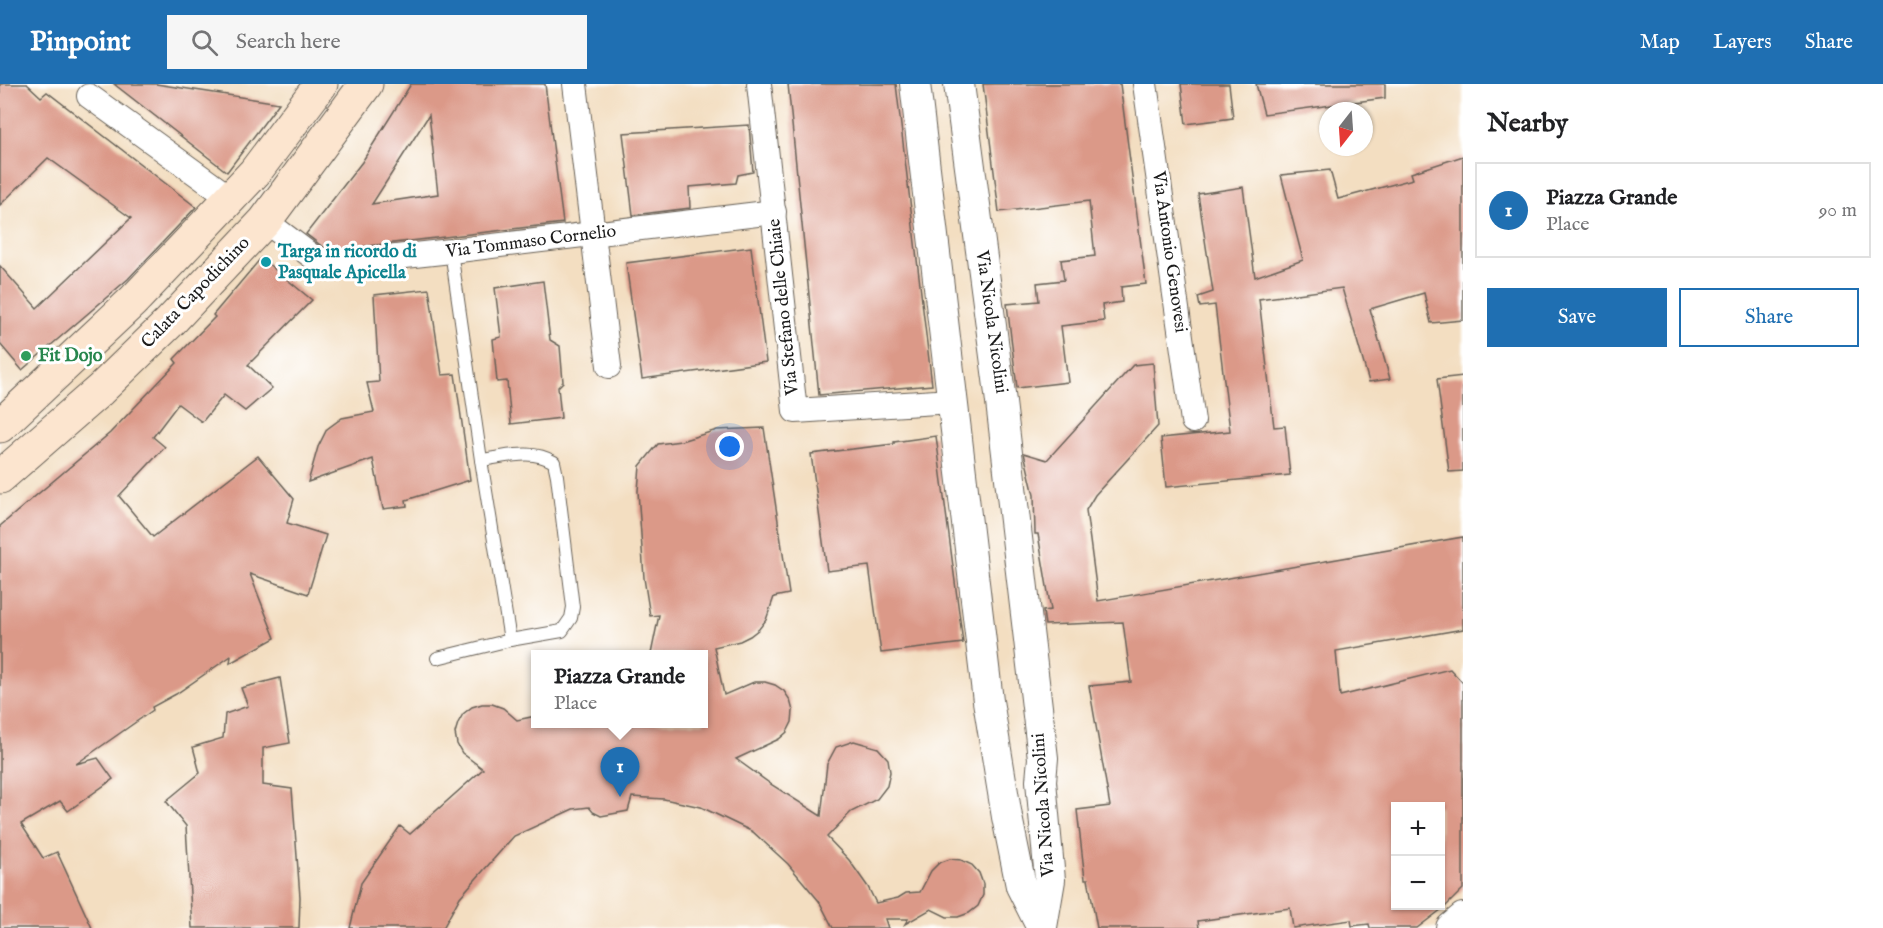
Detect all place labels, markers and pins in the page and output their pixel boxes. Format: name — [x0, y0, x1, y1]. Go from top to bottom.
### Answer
place label: Targa in ricordo di Pasquale Apicella — [277, 241, 417, 285]
marker: Targa in ricordo di Pasquale Apicella — [259, 255, 273, 269]
place label: Fit Dojo — [38, 345, 103, 368]
marker: Fit Dojo — [19, 349, 33, 363]
pin: 1 — [600, 748, 640, 797]

